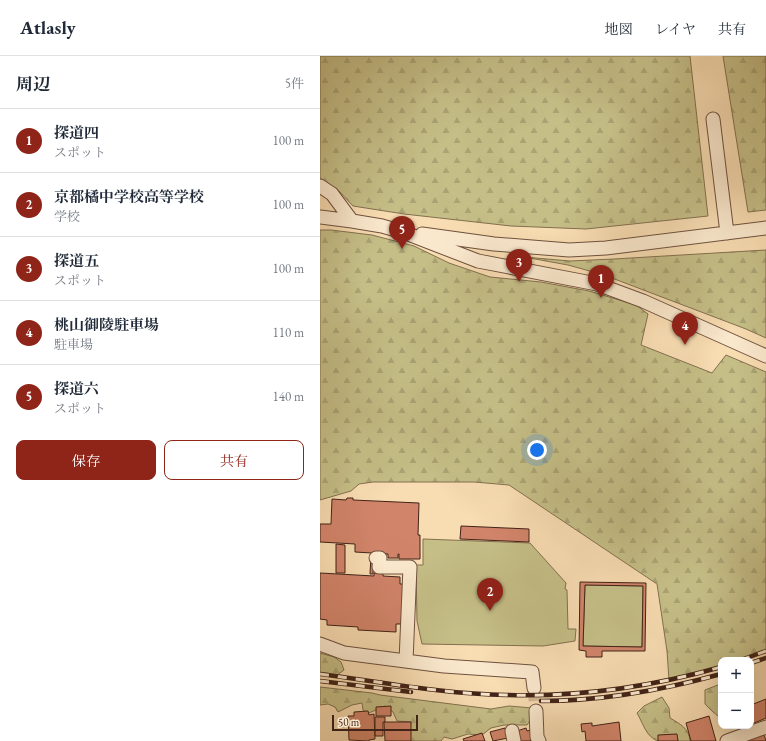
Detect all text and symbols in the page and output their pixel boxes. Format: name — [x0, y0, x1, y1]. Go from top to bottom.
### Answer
text: Atlasly — [20, 15, 76, 40]
text: 地図 — [605, 20, 633, 38]
text: レイヤ — [655, 20, 696, 38]
text: 共有 — [718, 20, 746, 38]
text: 周辺 — [16, 73, 50, 95]
text: 5件 — [285, 75, 304, 92]
text: 探道四 — [54, 123, 99, 142]
text: 1 — [26, 132, 32, 149]
text: 100 m — [273, 132, 304, 149]
text: スポット — [54, 144, 106, 161]
text: 京都橘中学校高等学校 — [54, 187, 204, 206]
text: 2 — [26, 196, 32, 213]
text: 100 m — [273, 196, 304, 213]
text: 学校 — [54, 208, 80, 225]
pin: 5 — [389, 216, 415, 249]
pin: 3 — [506, 249, 532, 282]
text: 探道五 — [54, 251, 99, 270]
text: 3 — [26, 260, 32, 277]
text: 100 m — [273, 260, 304, 277]
pin: 1 — [588, 265, 614, 298]
text: スポット — [54, 272, 106, 289]
pin: 4 — [672, 312, 698, 345]
text: 桃山御陵駐車場 — [54, 315, 159, 334]
text: 4 — [26, 324, 32, 341]
text: 110 m — [273, 324, 304, 341]
text: 駐車場 — [54, 336, 93, 353]
text: 探道六 — [54, 379, 99, 398]
text: 5 — [26, 388, 32, 405]
text: 140 m — [273, 388, 304, 405]
text: スポット — [54, 400, 106, 417]
button: 保存 — [16, 440, 156, 480]
button: 共有 — [164, 440, 304, 480]
your location — [527, 440, 547, 460]
pin: 2 — [477, 578, 503, 611]
map controls — [718, 657, 754, 729]
button: + — [718, 657, 754, 693]
button: − — [718, 693, 754, 729]
scale bar — [332, 713, 418, 732]
text: 50 m — [338, 715, 359, 729]

